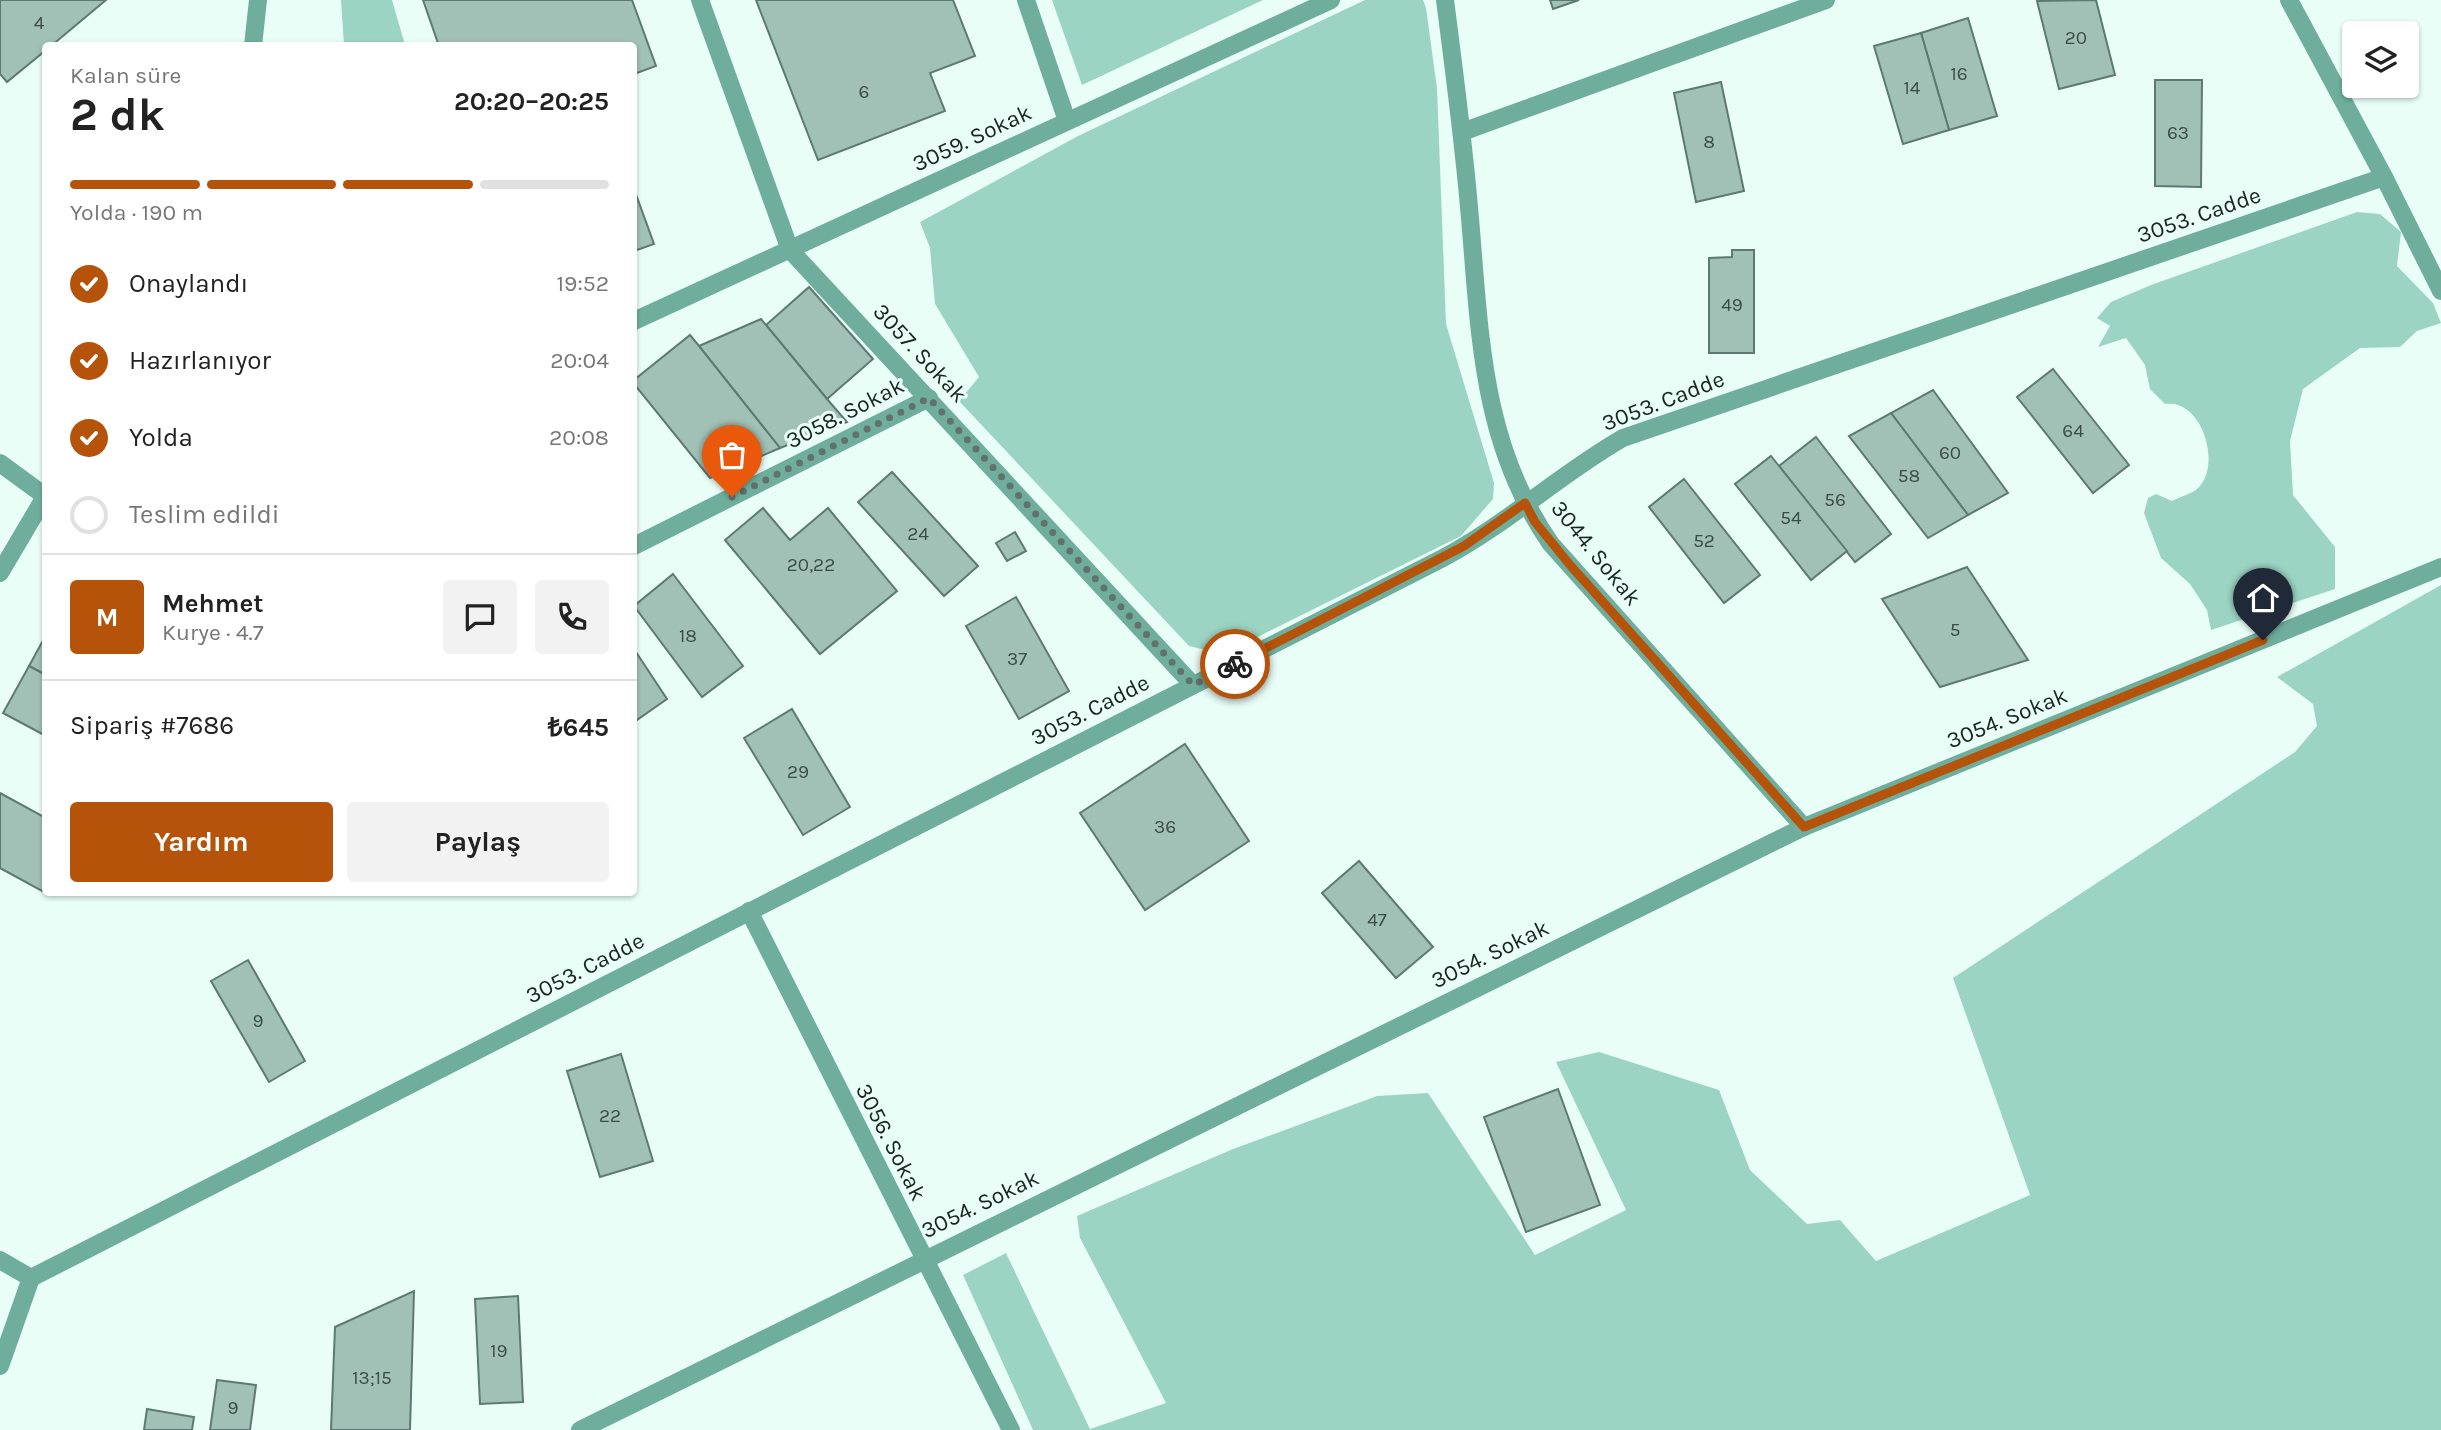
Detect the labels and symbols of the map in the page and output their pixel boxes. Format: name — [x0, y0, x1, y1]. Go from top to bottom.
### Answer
house number: 4 — [34, 12, 45, 34]
house number: 20 — [2065, 27, 2087, 49]
house number: 16 — [1950, 63, 1968, 85]
house number: 14 — [1904, 77, 1921, 99]
house number: 6 — [859, 81, 869, 103]
street label: 3059. Sokak — [908, 99, 1036, 177]
house number: 63 — [2167, 122, 2189, 144]
house number: 8 — [1703, 131, 1715, 153]
street label: 3053. Cadde — [2134, 181, 2264, 249]
house number: 49 — [1721, 294, 1743, 316]
street label: 3057. Sokak — [867, 298, 973, 408]
street label: 3053. Cadde — [1598, 365, 1728, 437]
street label: 3058. Sokak — [781, 372, 909, 454]
house number: 64 — [2062, 420, 2084, 442]
pin — [702, 425, 762, 497]
house number: 60 — [1939, 442, 1961, 464]
house number: 58 — [1898, 465, 1920, 487]
house number: 56 — [1824, 489, 1846, 511]
street label: 3044. Sokak — [1545, 495, 1647, 611]
house number: 54 — [1780, 507, 1802, 529]
house number: 24 — [907, 523, 929, 545]
house number: 52 — [1693, 530, 1715, 552]
house number: 20,22 — [787, 554, 835, 576]
pin — [2233, 568, 2293, 640]
house number: 5 — [1950, 619, 1960, 641]
house number: 18 — [679, 625, 697, 647]
courier — [1200, 629, 1270, 699]
house number: 37 — [1007, 648, 1027, 670]
street label: 3053. Cadde — [1026, 669, 1154, 751]
street label: 3054. Sokak — [1943, 682, 2071, 754]
house number: 29 — [787, 761, 809, 783]
house number: 36 — [1154, 816, 1176, 838]
house number: 47 — [1367, 909, 1387, 931]
street label: 3054. Sokak — [1427, 914, 1553, 994]
street label: 3053. Cadde — [521, 927, 649, 1009]
house number: 9 — [252, 1010, 264, 1032]
street label: 3056. Sokak — [850, 1079, 932, 1205]
house number: 22 — [599, 1105, 621, 1127]
street label: 3054. Sokak — [917, 1164, 1043, 1244]
house number: 19 — [490, 1340, 508, 1362]
house number: 13;15 — [352, 1367, 392, 1389]
house number: 9 — [227, 1397, 239, 1419]

